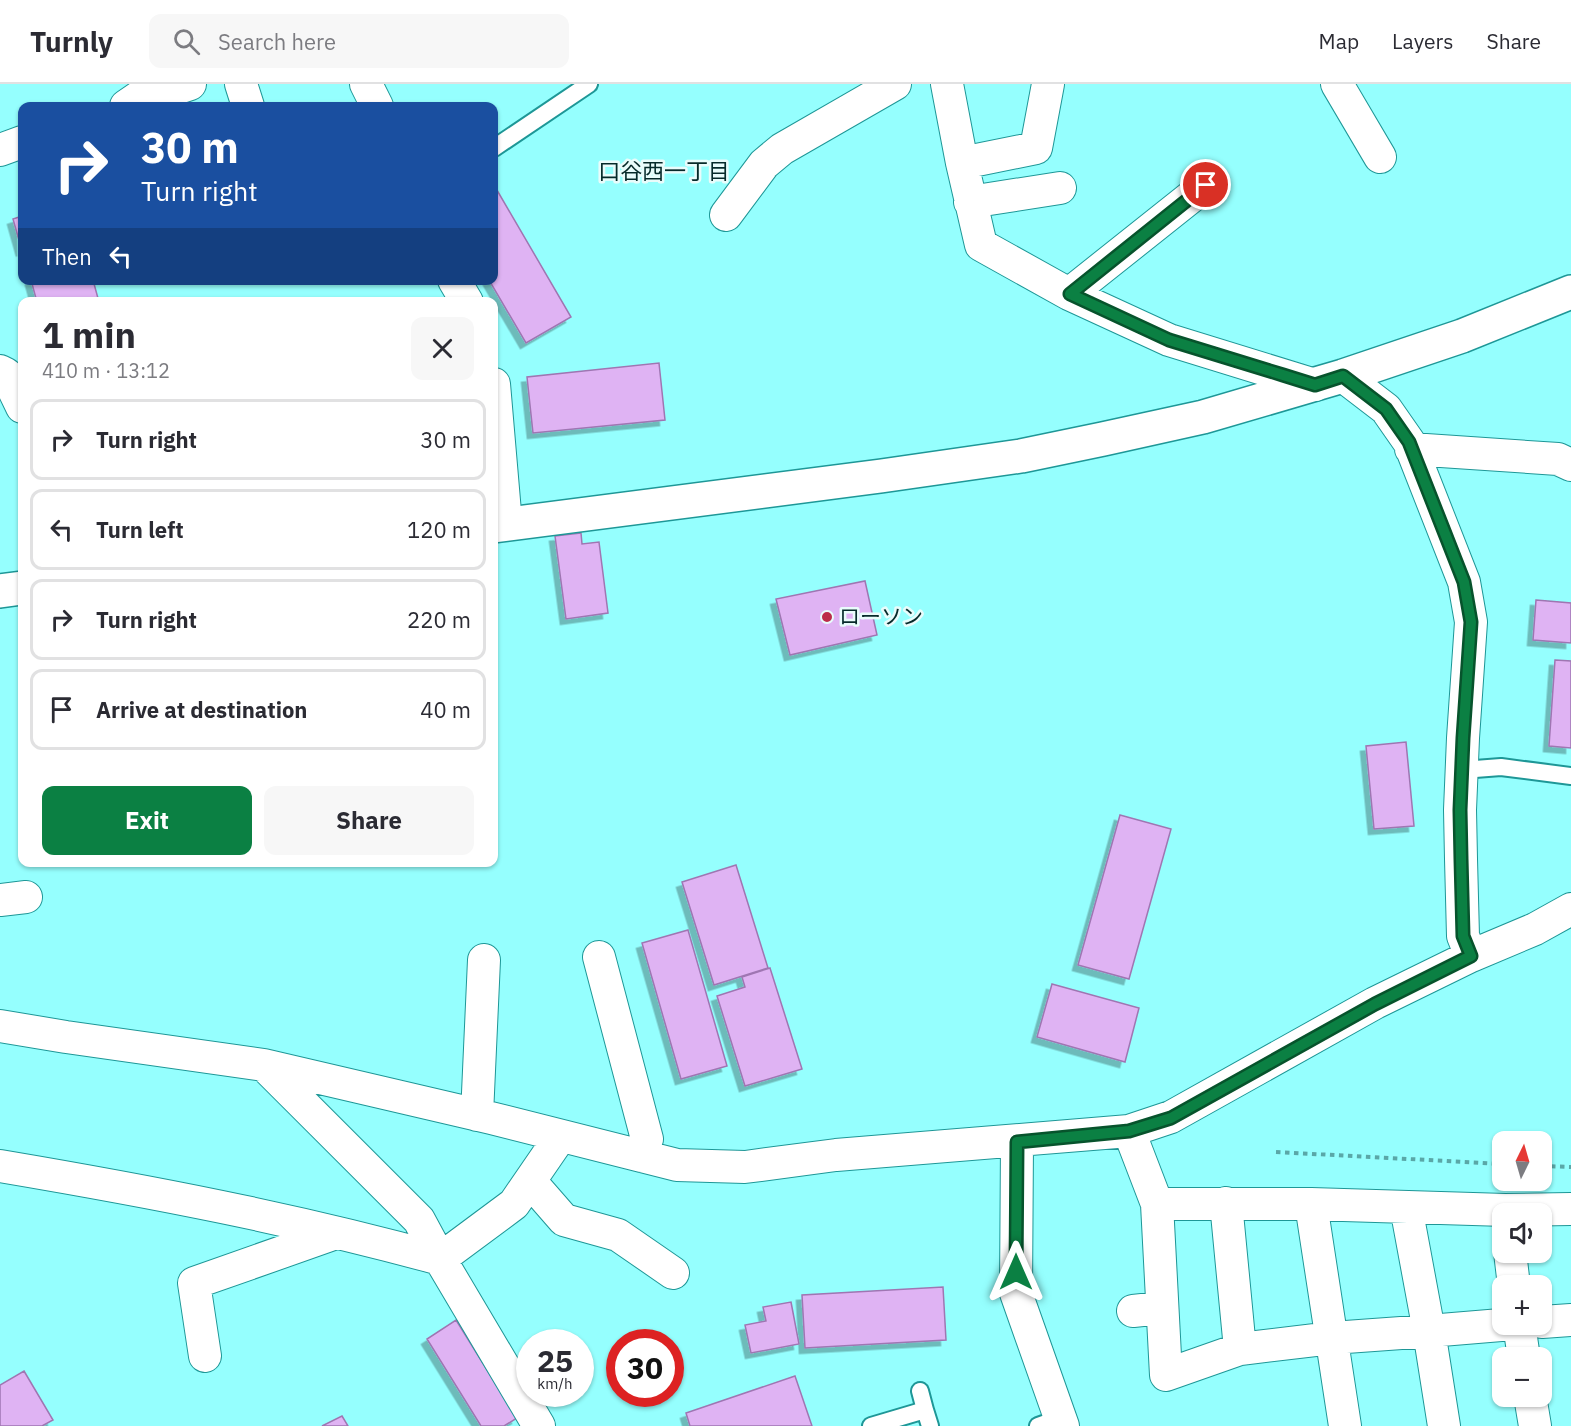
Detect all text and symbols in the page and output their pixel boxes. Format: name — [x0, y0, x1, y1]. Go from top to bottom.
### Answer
search box — [149, 14, 569, 68]
text: Turnly — [30, 23, 113, 60]
icon: search — [170, 25, 203, 58]
text: Search here — [218, 27, 336, 56]
text: Map — [1319, 27, 1359, 55]
text: Layers — [1392, 27, 1454, 55]
text: Share — [1487, 27, 1541, 55]
text: 30 m — [141, 120, 239, 175]
icon: right — [42, 126, 120, 204]
district label: 口谷西一丁目 — [598, 156, 730, 185]
pin — [1180, 159, 1231, 210]
icon: arrive — [1189, 168, 1222, 201]
text: Turn right — [141, 173, 258, 208]
icon: left — [104, 240, 137, 273]
text: Then — [42, 242, 92, 271]
text: 1 min — [42, 311, 136, 358]
button: close — [411, 317, 474, 380]
text: 410 m · 13:12 — [42, 357, 170, 384]
icon: right — [45, 423, 78, 456]
text: Turn right — [96, 425, 197, 454]
text: 30 m — [420, 425, 471, 454]
icon: left — [45, 513, 78, 546]
text: Turn left — [96, 515, 184, 544]
text: 120 m — [407, 515, 471, 544]
place label: ローソン — [839, 602, 923, 630]
icon: right — [45, 603, 78, 636]
text: Turn right — [96, 605, 197, 634]
text: 220 m — [407, 605, 471, 634]
marker: ローソン — [820, 610, 834, 624]
icon: arrive — [45, 693, 78, 726]
text: Arrive at destination — [96, 695, 307, 724]
text: 40 m — [420, 695, 471, 724]
button: Exit — [42, 786, 252, 855]
button: Share — [264, 786, 474, 855]
north arrow — [1492, 1131, 1552, 1191]
map controls — [1492, 1131, 1552, 1407]
button: sound — [1492, 1203, 1552, 1263]
position arrow — [984, 1240, 1048, 1304]
button: + — [1492, 1275, 1552, 1335]
speed limit sign: 30 — [606, 1329, 684, 1407]
text: 25 — [537, 1341, 573, 1380]
button: − — [1492, 1347, 1552, 1407]
text: km/h — [537, 1374, 573, 1393]

